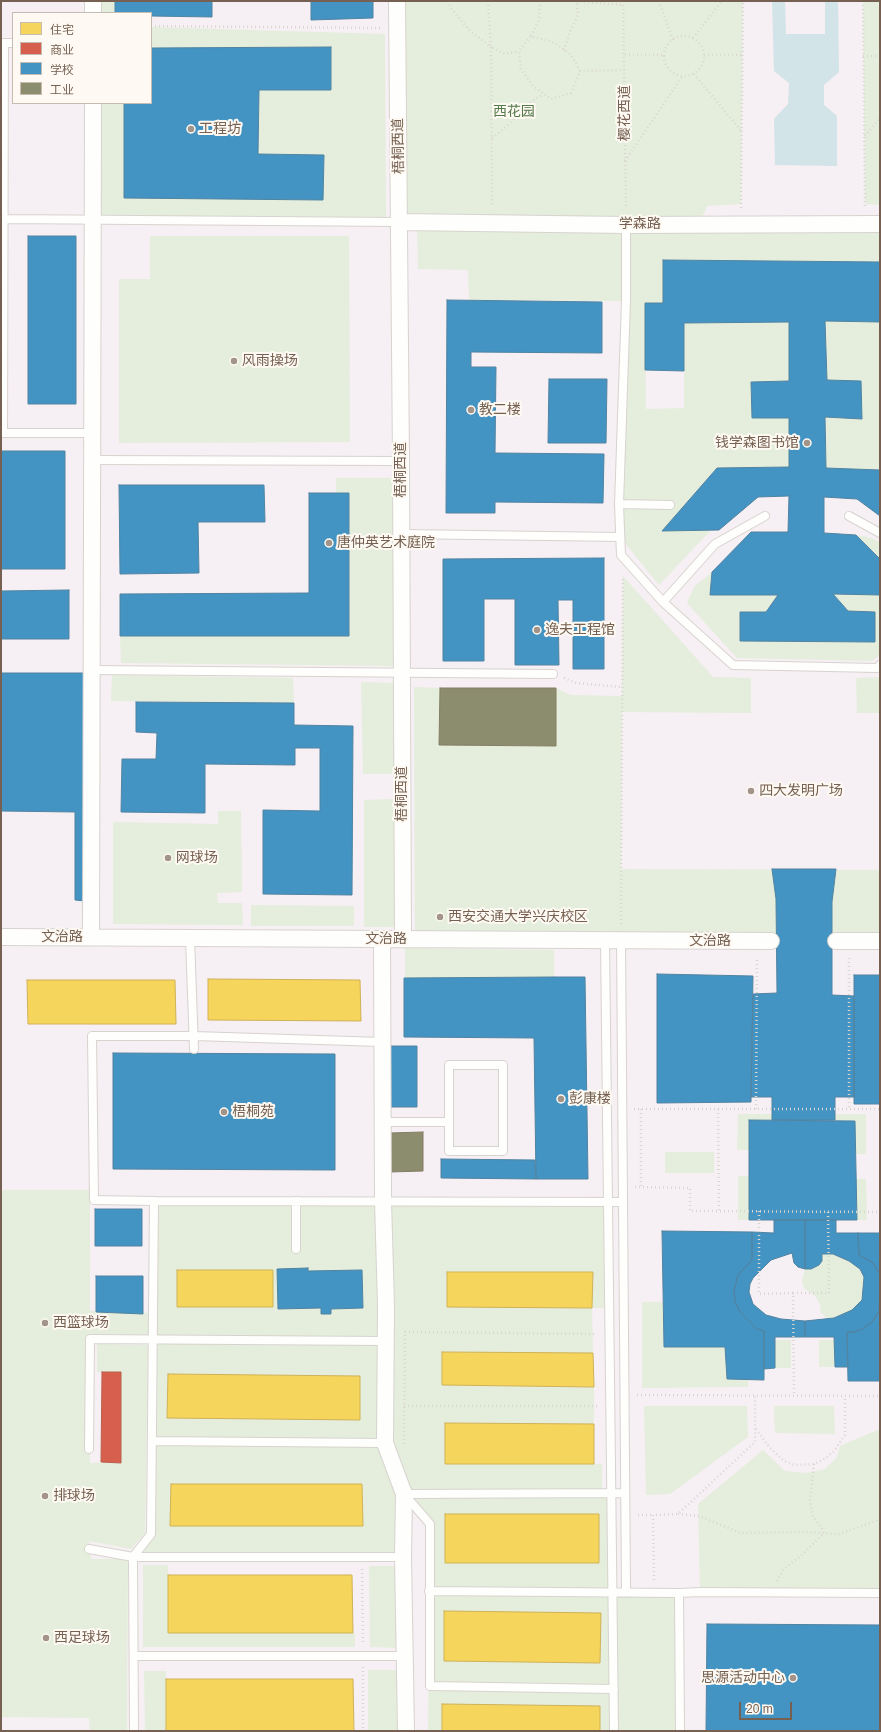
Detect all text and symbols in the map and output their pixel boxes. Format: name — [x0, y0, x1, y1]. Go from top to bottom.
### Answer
legend — [12, 12, 152, 104]
text: 住宅 — [50, 23, 74, 37]
text: 商业 — [50, 43, 74, 57]
text: 学校 — [50, 63, 74, 77]
text: 工业 — [50, 83, 74, 97]
street label: 樱花西道 — [617, 85, 633, 141]
park label: 西花园 — [493, 104, 535, 120]
street label: 梧桐西道 — [390, 118, 408, 174]
place label: 工程坊 — [199, 121, 241, 137]
marker: 工程坊 — [186, 124, 196, 134]
street label: 学森路 — [619, 216, 661, 232]
place label: 风雨操场 — [242, 353, 298, 369]
marker: 风雨操场 — [229, 356, 239, 366]
place label: 教二楼 — [479, 402, 521, 418]
marker: 教二楼 — [466, 405, 476, 415]
place label: 钱学森图书馆 — [715, 435, 799, 451]
marker: 钱学森图书馆 — [802, 438, 812, 448]
street label: 梧桐西道 — [393, 442, 409, 498]
place label: 唐仲英艺术庭院 — [337, 535, 435, 551]
marker: 唐仲英艺术庭院 — [324, 538, 334, 548]
place label: 逸夫工程馆 — [545, 622, 615, 638]
marker: 逸夫工程馆 — [532, 625, 542, 635]
street label: 梧桐西道 — [394, 766, 410, 822]
place label: 四大发明广场 — [759, 783, 843, 799]
marker: 四大发明广场 — [746, 786, 756, 796]
place label: 网球场 — [176, 850, 218, 866]
marker: 网球场 — [163, 853, 173, 863]
place label: 西安交通大学兴庆校区 — [448, 909, 588, 925]
marker: 西安交通大学兴庆校区 — [435, 912, 445, 922]
street label: 文治路 — [41, 929, 83, 945]
street label: 文治路 — [365, 931, 407, 947]
street label: 文治路 — [689, 933, 731, 949]
place label: 彭康楼 — [569, 1091, 611, 1107]
marker: 彭康楼 — [556, 1094, 566, 1104]
place label: 梧桐苑 — [232, 1104, 274, 1120]
marker: 梧桐苑 — [219, 1107, 229, 1117]
place label: 西篮球场 — [53, 1315, 109, 1331]
marker: 西篮球场 — [40, 1318, 50, 1328]
place label: 排球场 — [53, 1488, 95, 1504]
marker: 排球场 — [40, 1491, 50, 1501]
place label: 西足球场 — [54, 1630, 110, 1646]
marker: 西足球场 — [41, 1633, 51, 1643]
place label: 思源活动中心 — [701, 1670, 785, 1686]
marker: 思源活动中心 — [788, 1673, 798, 1683]
scale bar — [741, 1694, 794, 1720]
text: 20 m — [746, 1702, 773, 1716]

